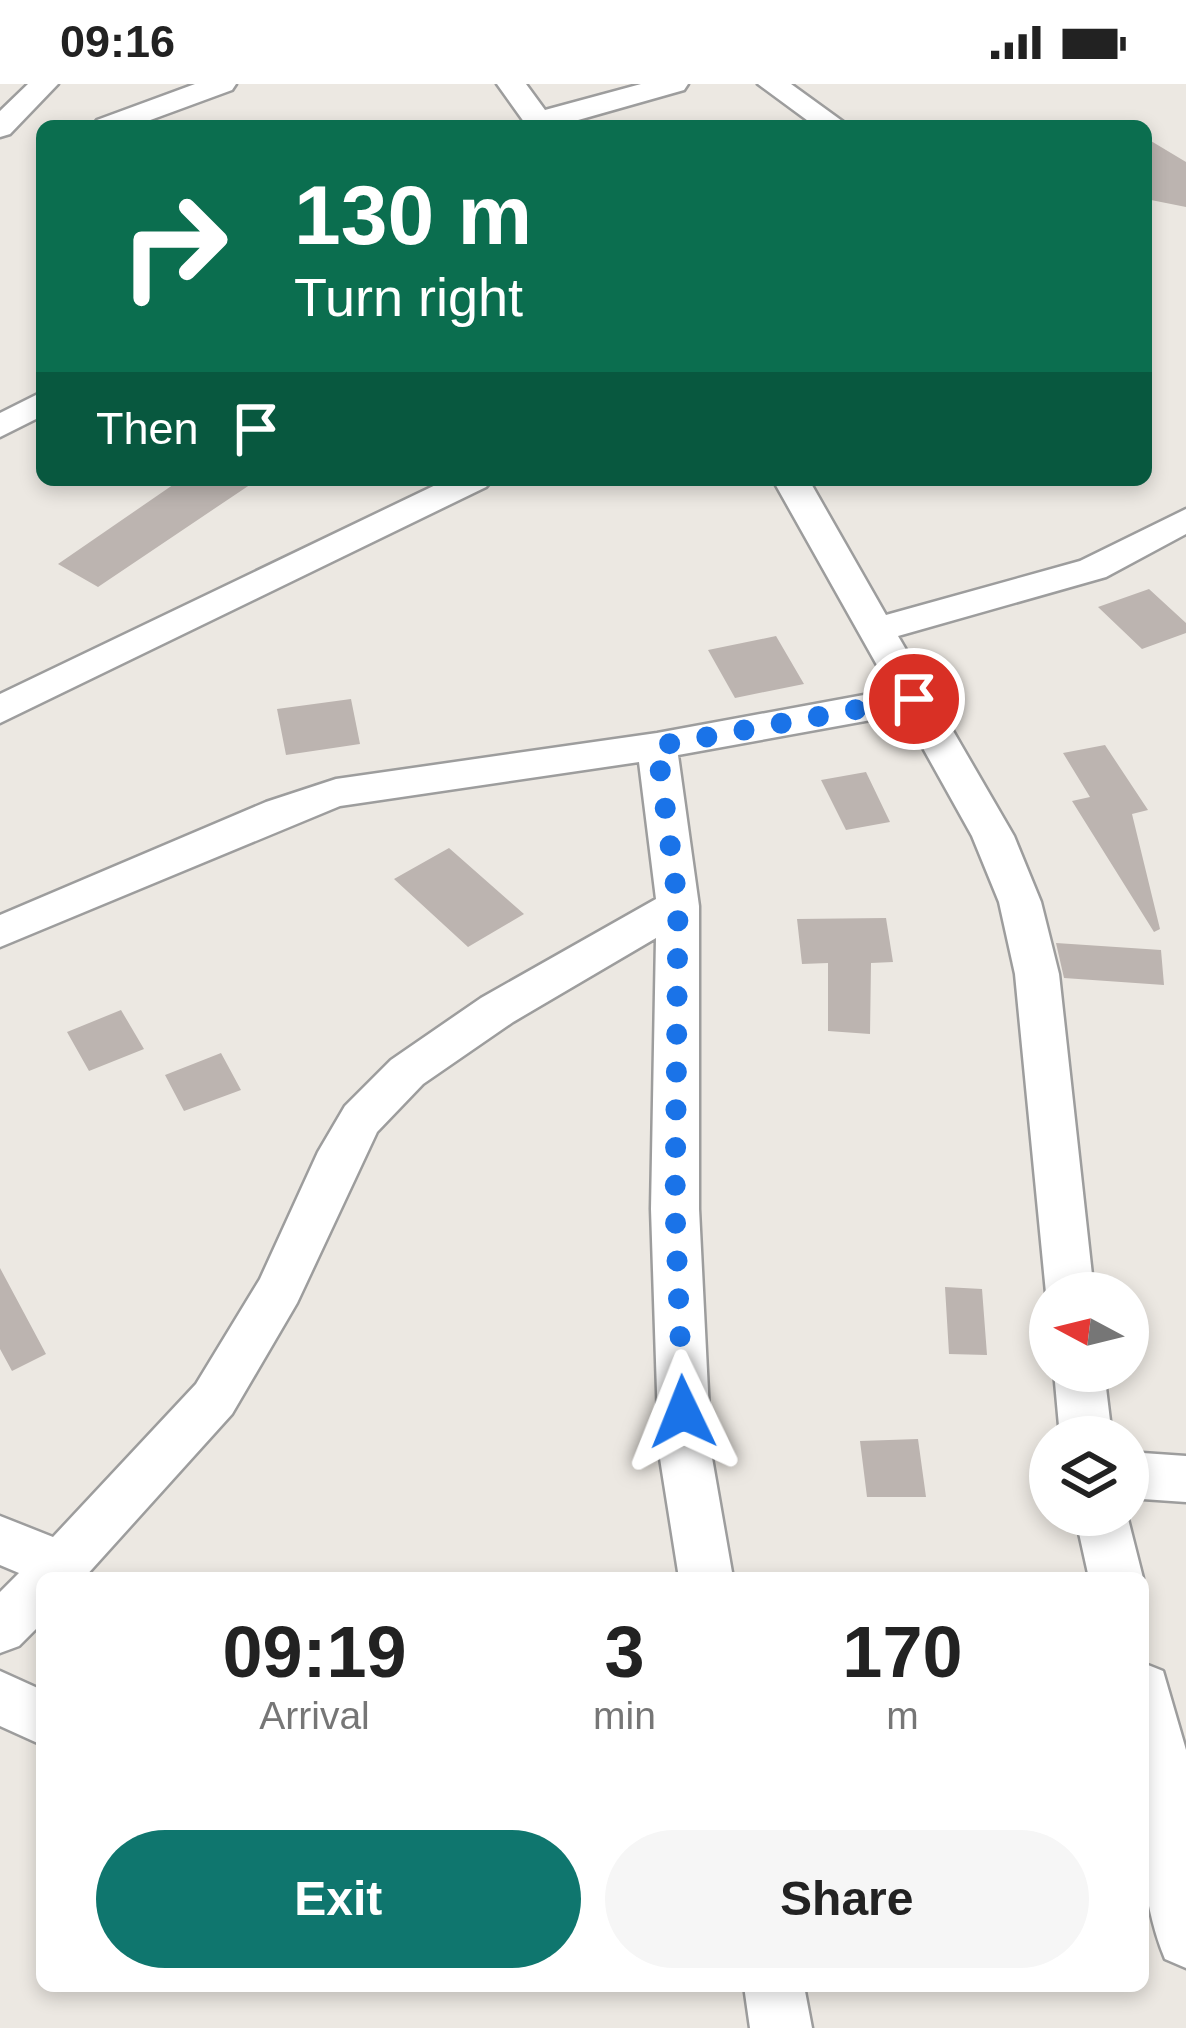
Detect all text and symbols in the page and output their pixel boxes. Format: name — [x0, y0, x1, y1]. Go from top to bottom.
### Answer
text: 09:16 — [60, 16, 175, 67]
icon: right — [96, 168, 252, 324]
text: 130 m — [294, 168, 532, 262]
text: Turn right — [294, 267, 523, 327]
icon: arrive — [223, 396, 289, 462]
text: Then — [96, 403, 199, 454]
pin — [863, 648, 965, 750]
icon: arrive — [881, 666, 947, 732]
north arrow — [1029, 1272, 1149, 1392]
map controls — [1029, 1272, 1149, 1536]
position arrow — [620, 1349, 746, 1475]
button: layers — [1029, 1416, 1149, 1536]
text: 09:19 — [222, 1612, 407, 1692]
text: 3 — [604, 1612, 645, 1692]
text: 170 — [842, 1612, 963, 1692]
text: Arrival — [259, 1694, 370, 1737]
text: min — [593, 1694, 656, 1737]
text: m — [886, 1694, 919, 1737]
button: Exit — [96, 1830, 581, 1968]
button: Share — [605, 1830, 1089, 1968]

